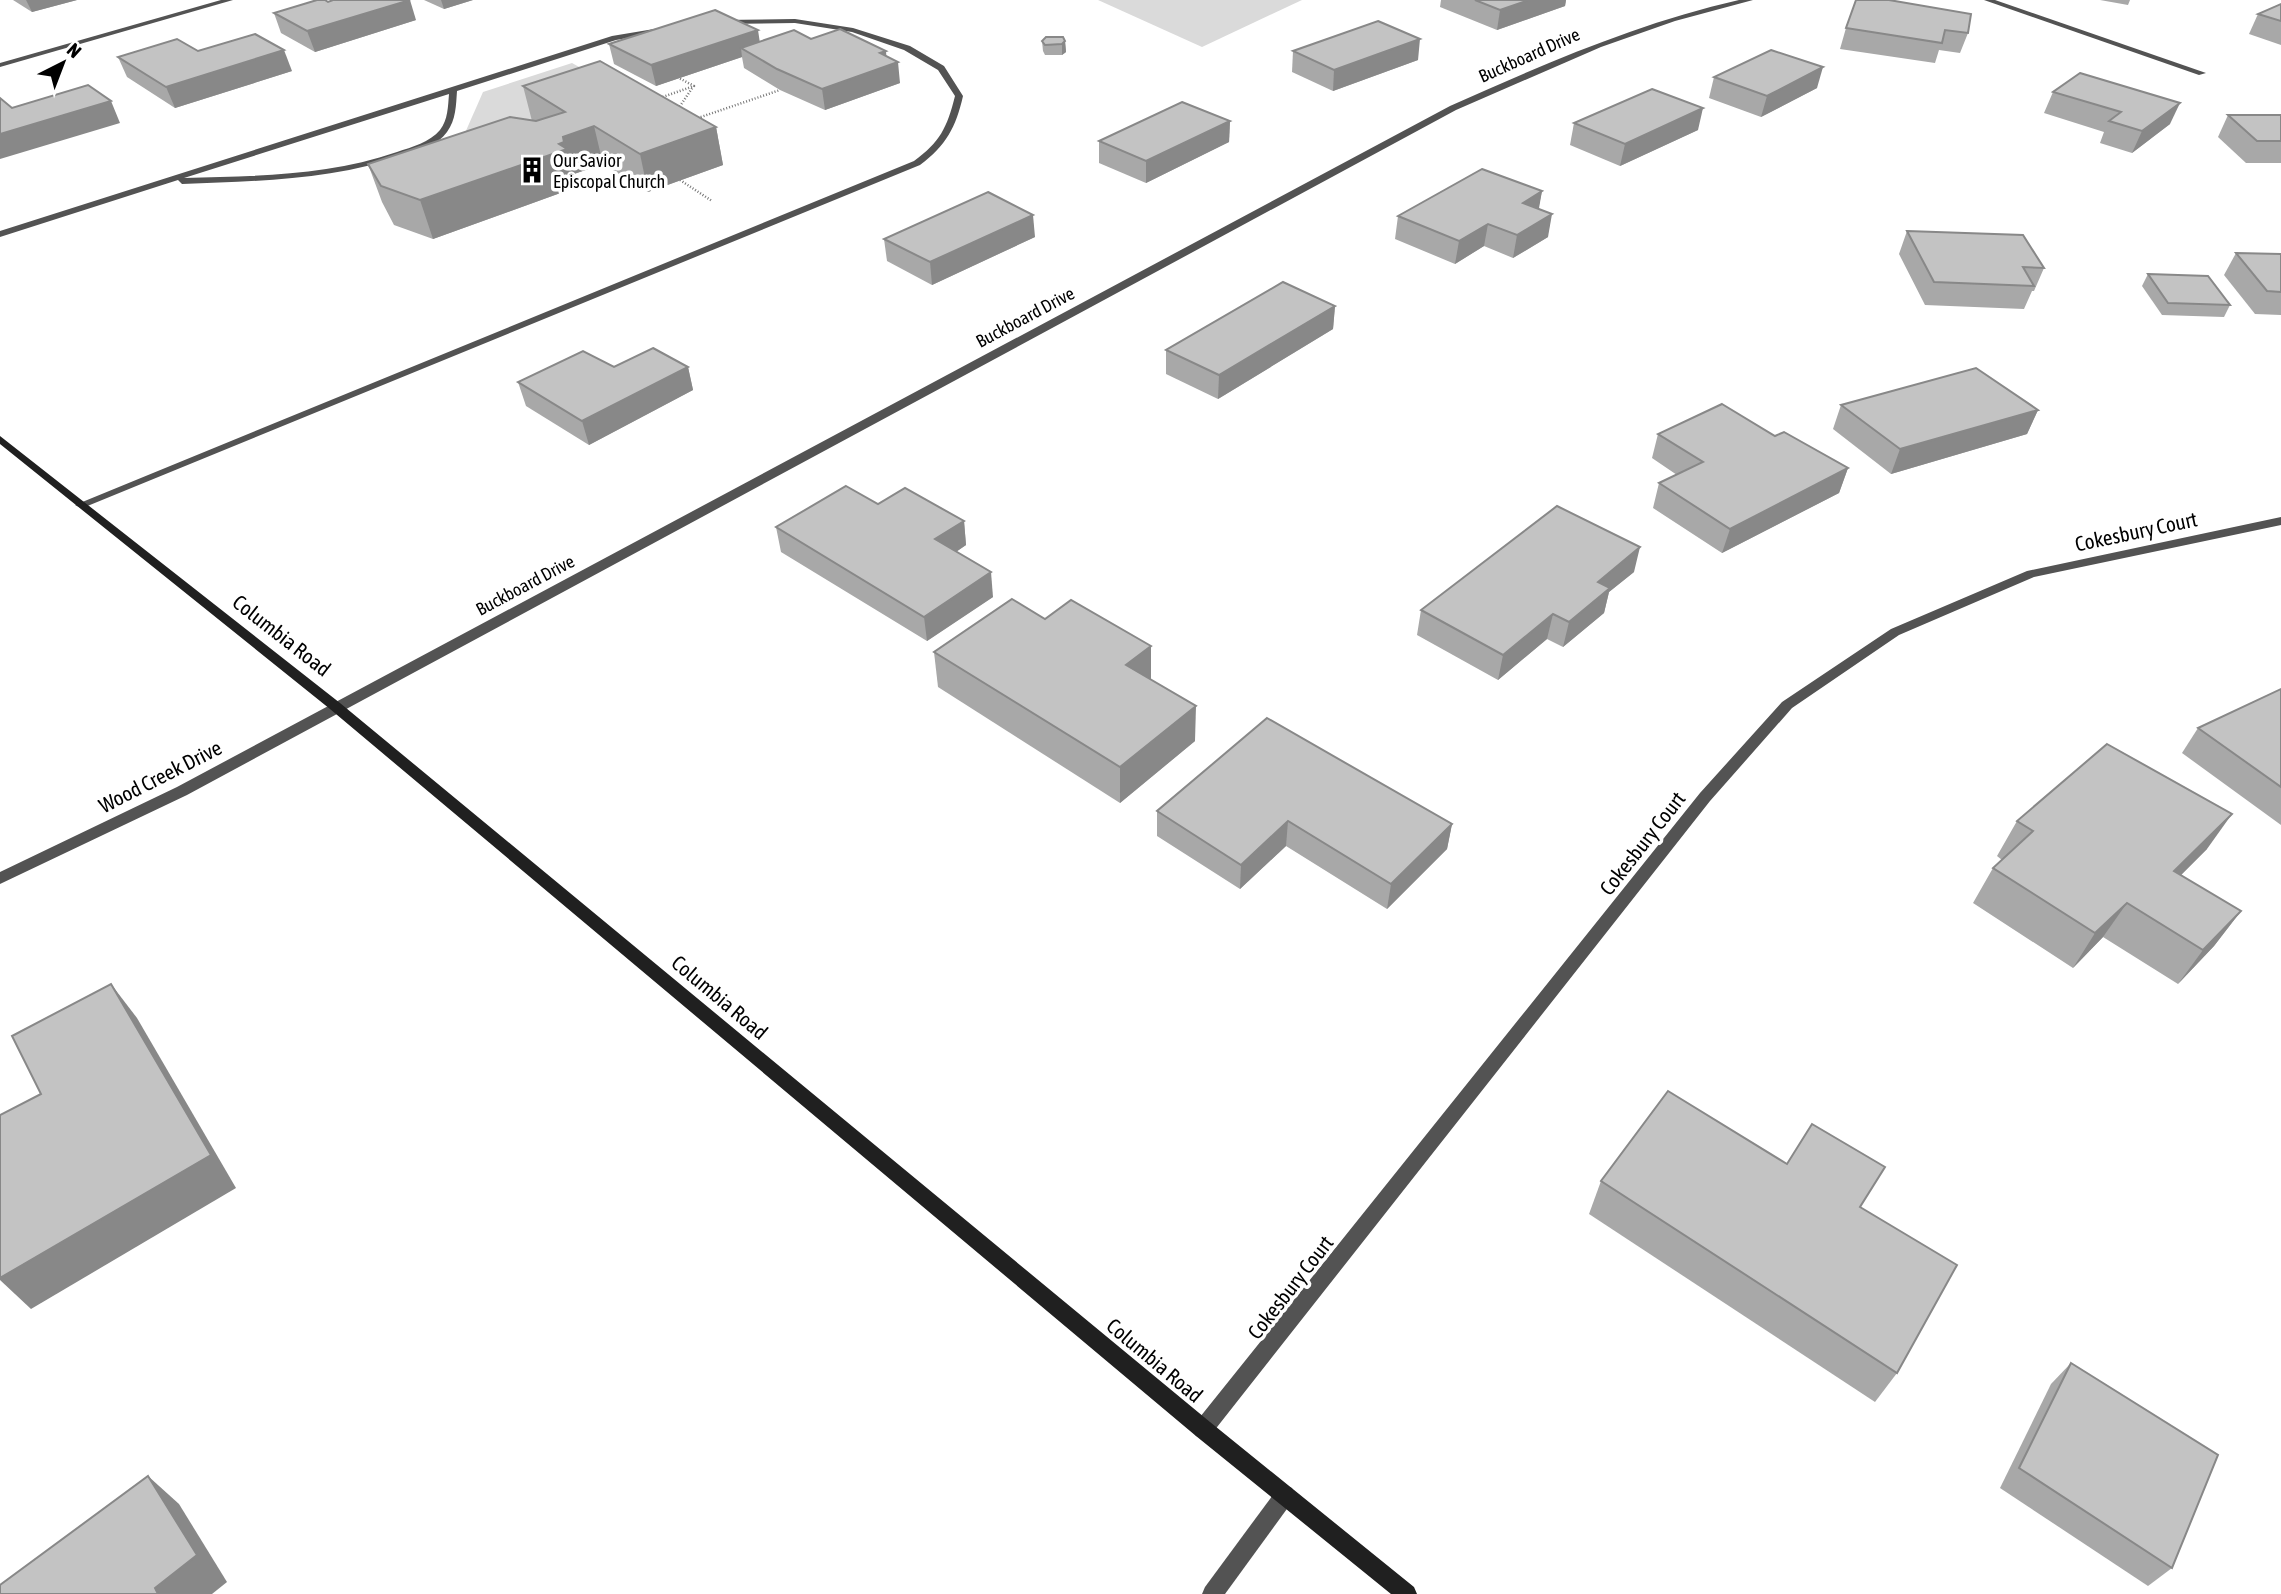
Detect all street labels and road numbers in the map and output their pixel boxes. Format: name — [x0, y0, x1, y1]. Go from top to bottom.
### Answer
street label: Buckboard Drive — [1475, 23, 1583, 87]
street label: Buckboard Drive — [972, 282, 1078, 352]
street label: Cokesbury Court — [2073, 506, 2199, 556]
street label: Buckboard Drive — [472, 550, 578, 620]
street label: Columbia Road — [228, 589, 336, 681]
street label: Wood Creek Drive — [95, 735, 225, 817]
street label: Cokesbury Court — [1594, 787, 1690, 899]
street label: Columbia Road — [667, 950, 773, 1044]
street label: Cokesbury Court — [1242, 1231, 1338, 1343]
street label: Columbia Road — [1102, 1313, 1208, 1407]

